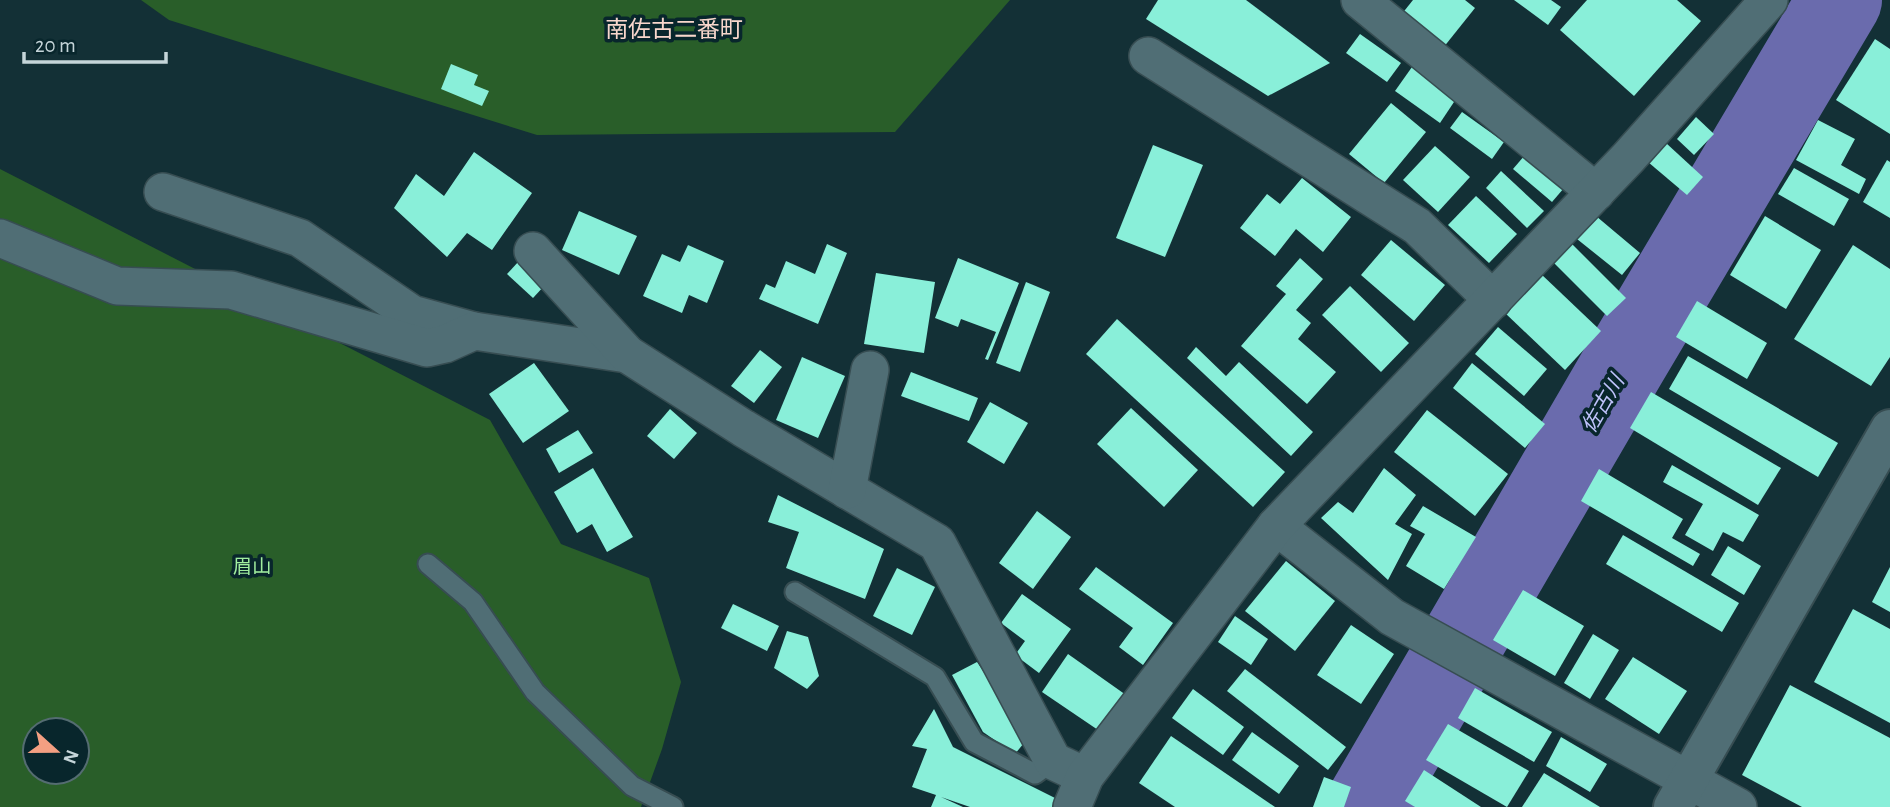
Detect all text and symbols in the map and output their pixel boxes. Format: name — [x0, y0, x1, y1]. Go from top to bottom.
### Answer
district label: 南佐古二番町 — [605, 17, 743, 42]
scale bar — [24, 21, 166, 65]
text: 20 m — [35, 35, 76, 56]
water label: 佐古川 — [1577, 369, 1629, 437]
park label: 眉山 — [233, 557, 271, 577]
north arrow — [21, 716, 91, 786]
text: N — [59, 747, 82, 766]

